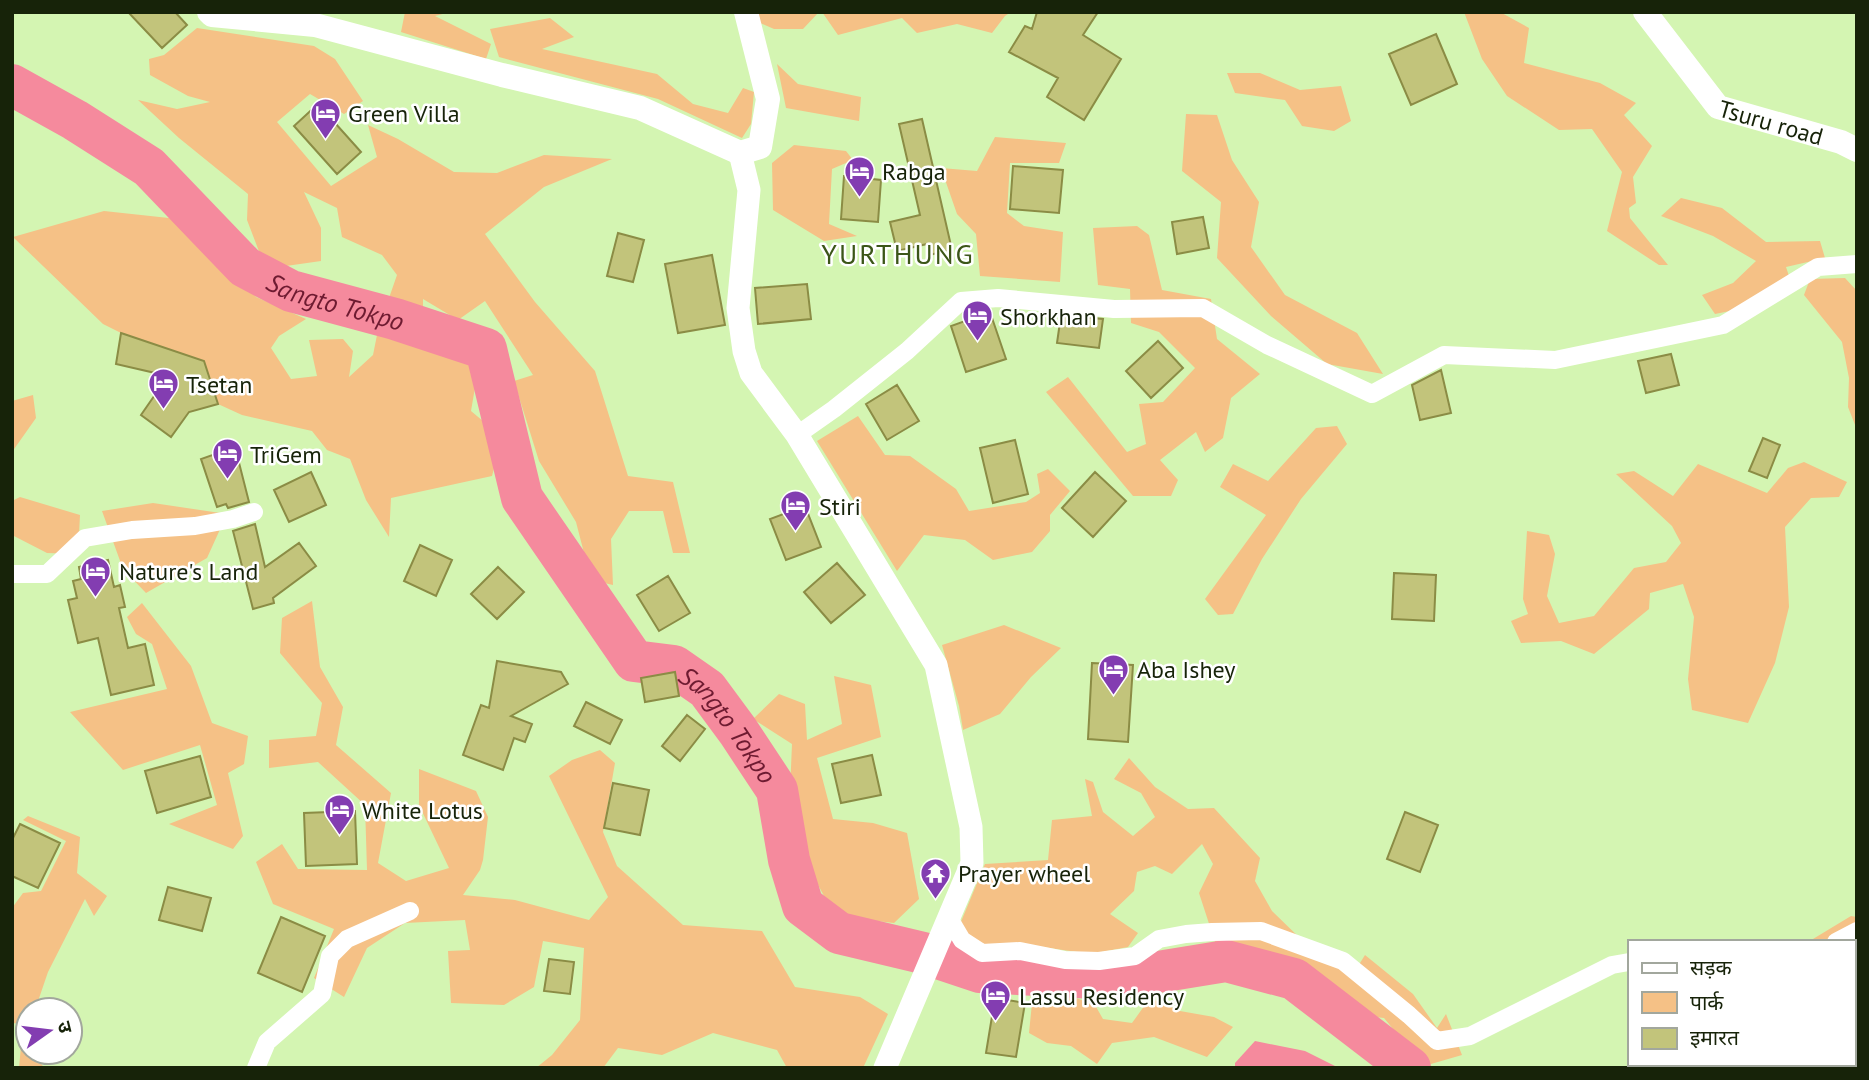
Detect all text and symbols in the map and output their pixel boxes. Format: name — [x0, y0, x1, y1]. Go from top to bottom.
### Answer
street label: Tsuru road — [1715, 93, 1827, 152]
hotel icon: Green Villa — [308, 96, 342, 140]
place label: Green Villa — [348, 98, 460, 129]
hotel icon: Rabga — [842, 154, 876, 198]
place label: Rabga — [882, 156, 946, 187]
district label: YURTHUNG — [821, 235, 975, 272]
water label: Sangto Tokpo — [261, 265, 409, 337]
hotel icon: Shorkhan — [960, 299, 994, 343]
place label: Shorkhan — [1000, 301, 1097, 332]
hotel icon: Tsetan — [146, 367, 180, 411]
place label: Tsetan — [186, 369, 252, 400]
hotel icon: TriGem — [210, 437, 244, 481]
place label: TriGem — [250, 439, 322, 470]
hotel icon: Stiri — [779, 489, 813, 533]
place label: Stiri — [819, 491, 861, 522]
hotel icon: Nature's Land — [79, 554, 113, 598]
place label: Nature's Land — [119, 556, 258, 587]
hotel icon: Aba Ishey — [1097, 652, 1131, 696]
place label: Aba Ishey — [1137, 654, 1235, 685]
water label: Sangto Tokpo — [673, 658, 784, 790]
hotel icon: White Lotus — [322, 793, 356, 837]
place label: White Lotus — [362, 795, 483, 826]
temple icon: Prayer wheel — [918, 856, 952, 900]
place label: Prayer wheel — [958, 858, 1090, 889]
legend — [1628, 940, 1855, 1066]
text: सड़क — [1690, 954, 1732, 981]
hotel icon: Lassu Residency — [979, 979, 1013, 1023]
place label: Lassu Residency — [1019, 981, 1184, 1012]
text: पार्क — [1690, 989, 1724, 1016]
north arrow — [14, 996, 84, 1066]
text: उ — [53, 1019, 79, 1036]
text: इमारत — [1690, 1024, 1740, 1051]

